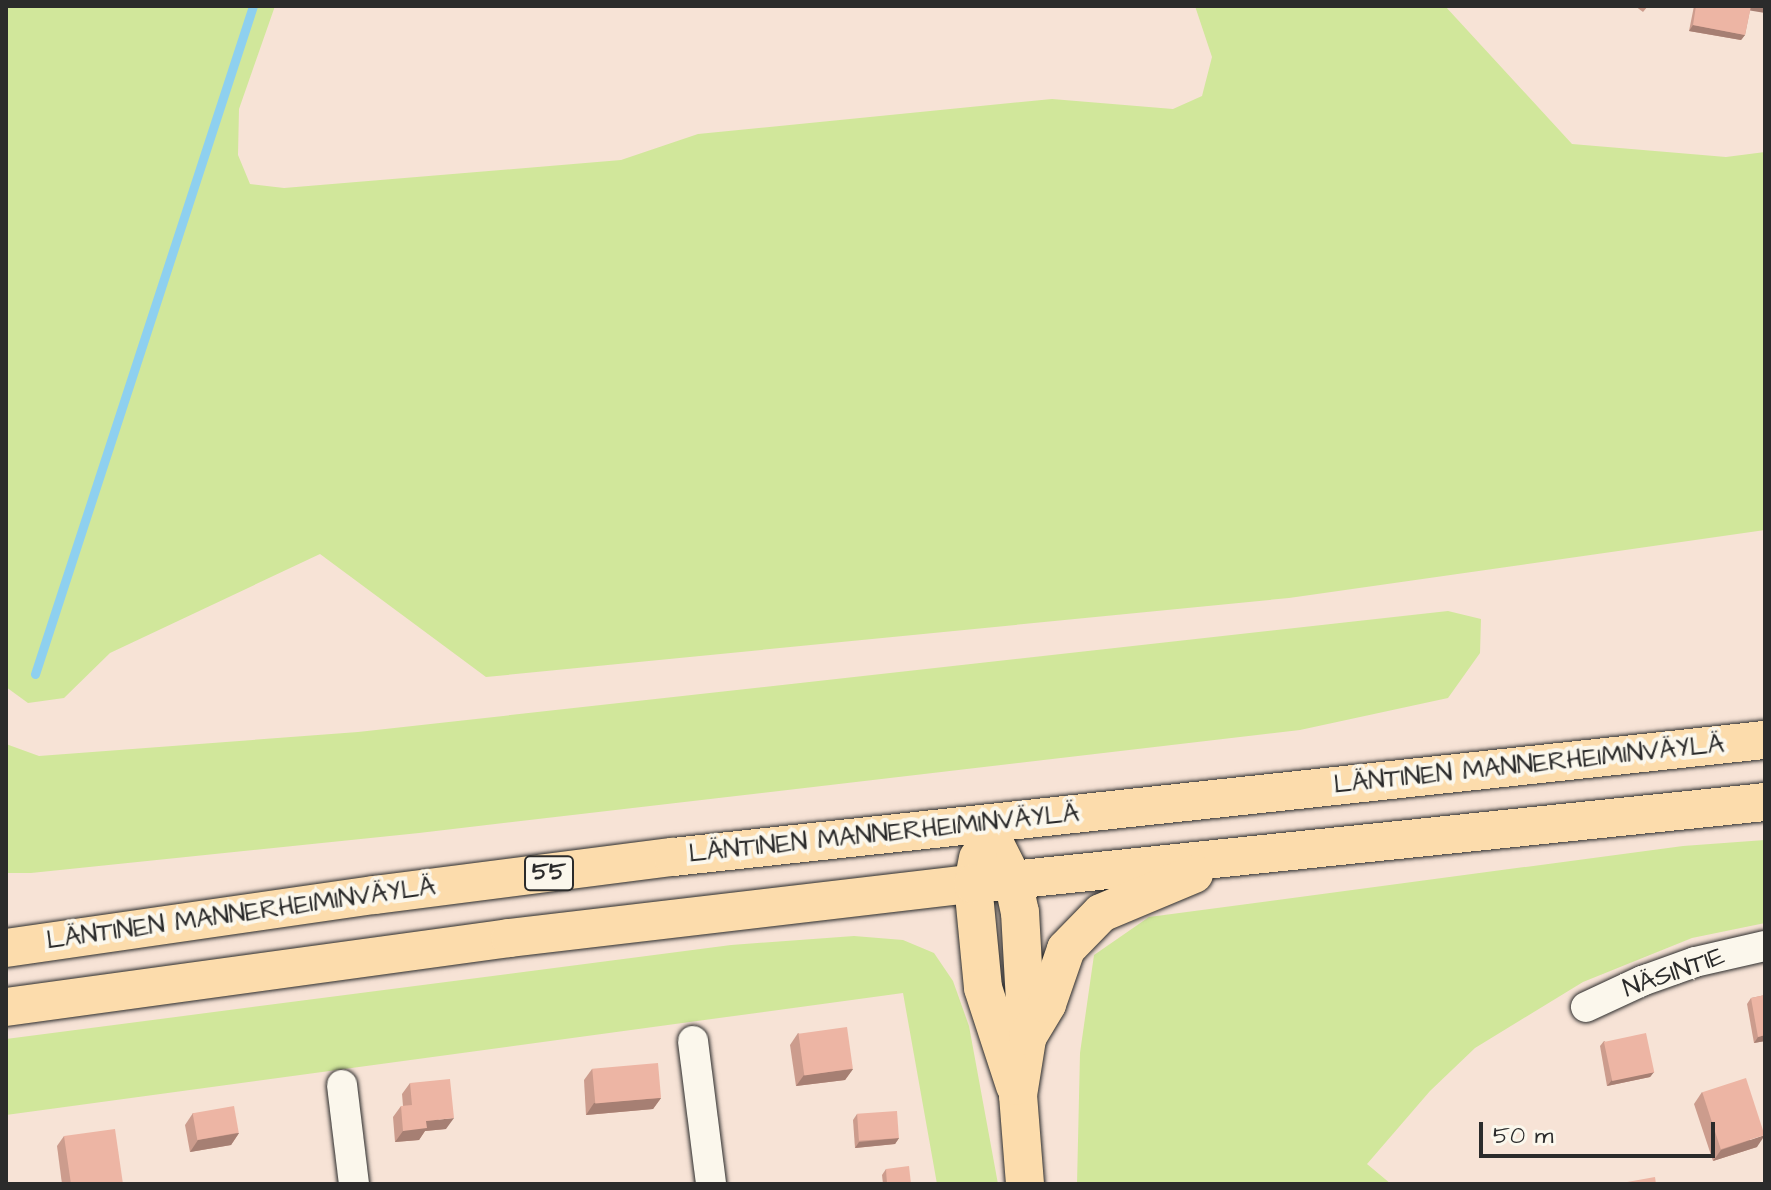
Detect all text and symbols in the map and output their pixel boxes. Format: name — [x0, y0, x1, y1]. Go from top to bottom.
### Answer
street label: LÄNTINEN MANNERHEIMINVÄYLÄ — [1332, 729, 1726, 801]
street label: LÄNTINEN MANNERHEIMINVÄYLÄ — [687, 798, 1081, 870]
road number: 55 — [523, 853, 575, 893]
street label: LÄNTINEN MANNERHEIMINVÄYLÄ — [44, 871, 438, 957]
street label: NÄSINTIE — [1619, 941, 1729, 1005]
scale bar — [1483, 1106, 1719, 1156]
text: 50 m — [1493, 1119, 1553, 1153]

